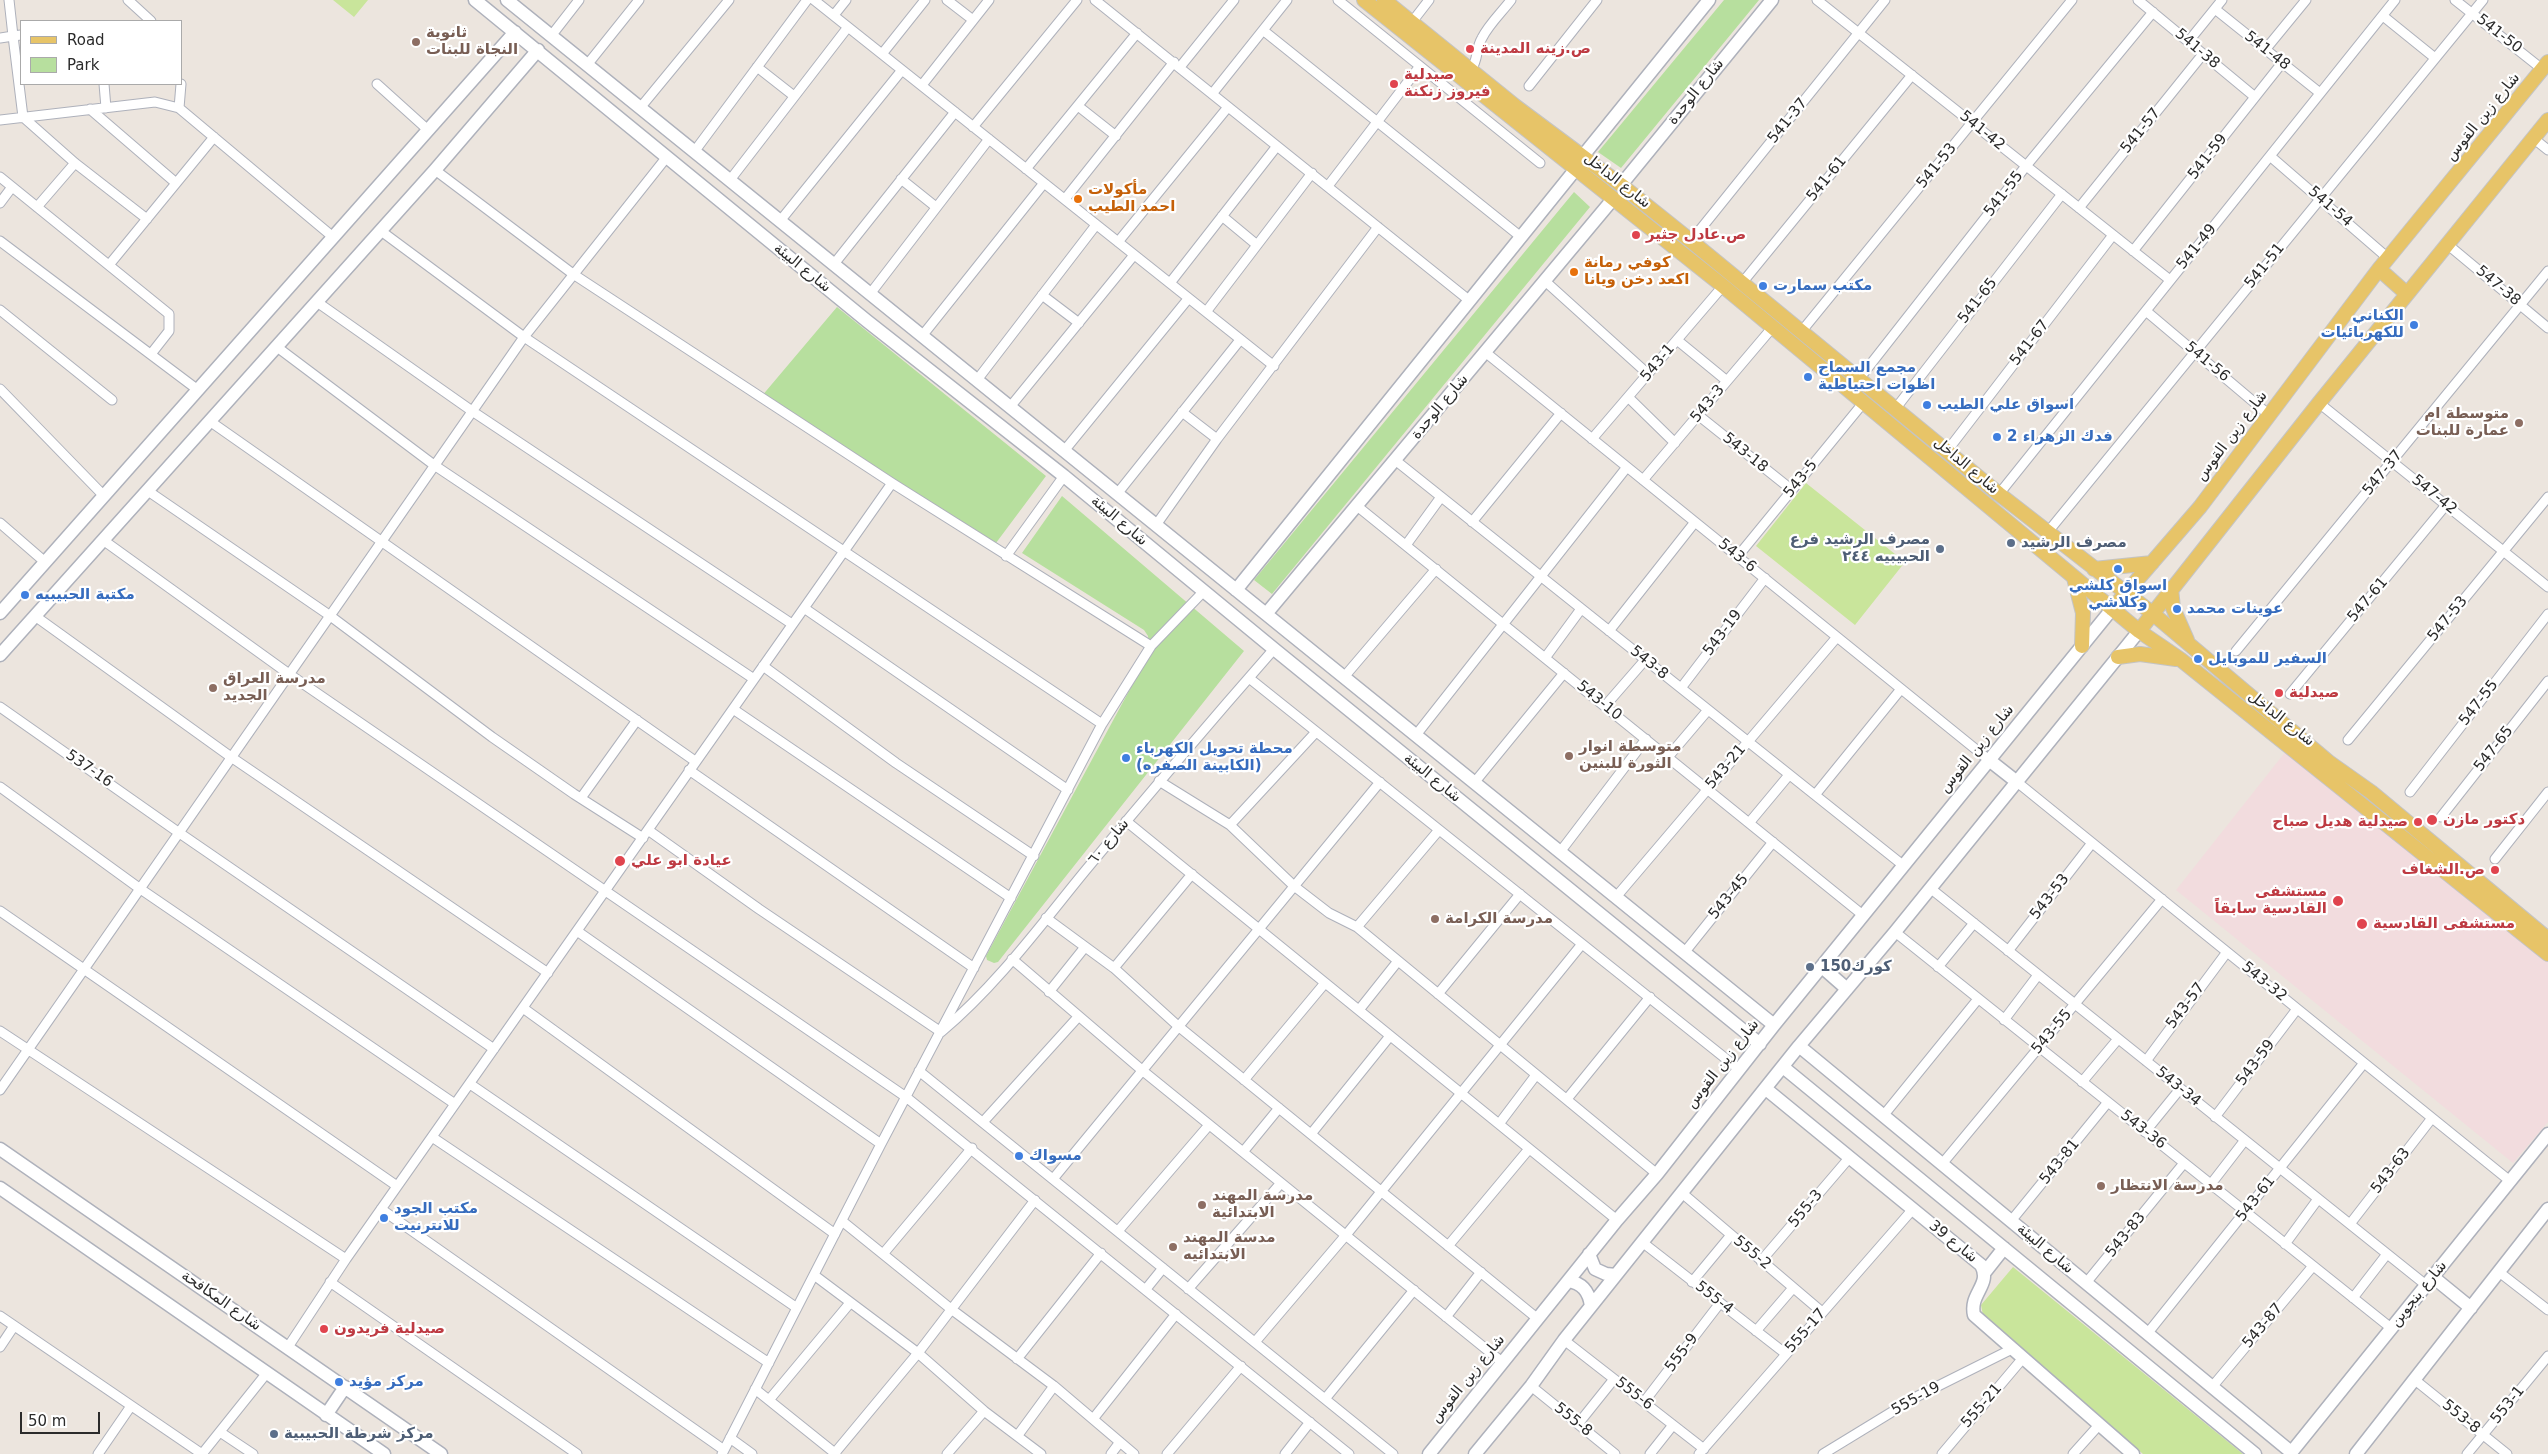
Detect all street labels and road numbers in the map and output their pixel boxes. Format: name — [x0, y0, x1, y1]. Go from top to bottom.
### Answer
street label: 541-50 — [2473, 11, 2525, 57]
street label: 541-38 — [2171, 25, 2223, 73]
street label: 541-48 — [2241, 28, 2293, 74]
street label: شارع الوحدة — [1664, 55, 1728, 129]
street label: شارع زين القوس — [2442, 69, 2524, 165]
street label: 541-37 — [1764, 95, 1812, 147]
street label: 541-57 — [2117, 105, 2165, 157]
street label: 541-42 — [1956, 107, 2008, 155]
street label: 541-59 — [2185, 131, 2231, 183]
street label: 541-53 — [1913, 140, 1961, 192]
street label: شارع الداخل — [1580, 149, 1654, 213]
street label: 541-61 — [1803, 153, 1851, 205]
street label: 541-55 — [1981, 168, 2027, 220]
street label: 541-54 — [2304, 183, 2356, 231]
street label: 541-49 — [2173, 221, 2221, 273]
street label: شارع البيئة — [770, 239, 834, 297]
street label: 541-51 — [2241, 240, 2289, 292]
street label: 547-38 — [2472, 262, 2524, 310]
street label: 541-65 — [1955, 275, 2001, 327]
street label: 541-67 — [2007, 317, 2053, 369]
street label: 541-56 — [2181, 338, 2233, 386]
street label: 543-1 — [1637, 341, 1679, 385]
street label: شارع الوحدة — [1408, 371, 1472, 443]
street label: 543-3 — [1687, 382, 1729, 426]
street label: شارع زين القوس — [2192, 387, 2272, 485]
street label: 543-18 — [1719, 429, 1771, 477]
street label: شارع الداخل — [1930, 434, 2002, 498]
street label: 547-37 — [2359, 447, 2407, 499]
street label: 543-5 — [1780, 456, 1822, 502]
street label: 547-42 — [2408, 471, 2460, 519]
street label: شارع البيئة — [1087, 492, 1151, 550]
street label: 543-6 — [1714, 535, 1760, 577]
street label: 547-61 — [2344, 574, 2392, 626]
street label: 547-53 — [2424, 593, 2472, 645]
street label: 543-19 — [1700, 606, 1746, 660]
street label: 543-8 — [1626, 642, 1672, 684]
street label: 543-10 — [1573, 677, 1625, 725]
street label: 547-55 — [2456, 677, 2502, 729]
street label: شارع الداخل — [2244, 687, 2318, 751]
street label: شارع زين القوس — [1936, 701, 2018, 797]
street label: 547-65 — [2471, 723, 2517, 775]
street label: 543-21 — [1702, 741, 1750, 793]
street label: 537-16 — [62, 746, 116, 792]
street label: شارع البيئة — [1400, 749, 1464, 807]
street label: شارع ٦٠ — [1085, 815, 1133, 869]
street label: 543-45 — [1705, 871, 1753, 923]
street label: 543-53 — [2027, 871, 2073, 923]
street label: 543-32 — [2238, 958, 2290, 1006]
street label: 543-57 — [2163, 979, 2209, 1033]
street label: 543-55 — [2028, 1006, 2076, 1058]
street label: شارع زين القوس — [1683, 1016, 1763, 1112]
street label: 543-59 — [2233, 1036, 2279, 1090]
street label: 543-34 — [2152, 1063, 2204, 1111]
street label: 543-36 — [2117, 1107, 2169, 1153]
street label: 543-81 — [2036, 1136, 2084, 1188]
street label: 543-63 — [2368, 1145, 2414, 1197]
street label: 543-61 — [2233, 1173, 2279, 1225]
street label: 555-3 — [1785, 1187, 1827, 1231]
street label: 543-83 — [2102, 1209, 2150, 1261]
street label: شارع 39 — [1925, 1217, 1981, 1267]
street label: شارع البيئة — [2013, 1220, 2077, 1278]
street label: 555-2 — [1730, 1232, 1774, 1274]
street label: شارع بنجوين — [2387, 1257, 2451, 1331]
street label: شارع المكافحة — [178, 1267, 264, 1335]
street label: 555-4 — [1691, 1277, 1737, 1319]
street label: 543-87 — [2239, 1300, 2287, 1352]
street label: 555-17 — [1782, 1305, 1830, 1357]
street label: 555-9 — [1662, 1330, 1702, 1376]
street label: شارع زين القوس — [1427, 1331, 1509, 1427]
street label: 555-6 — [1611, 1373, 1657, 1415]
street label: 555-19 — [1888, 1378, 1944, 1420]
street label: 555-21 — [1958, 1380, 2006, 1432]
street label: 553-1 — [2487, 1382, 2529, 1428]
street label: 553-8 — [2438, 1396, 2484, 1438]
street label: 555-8 — [1550, 1399, 1596, 1441]

